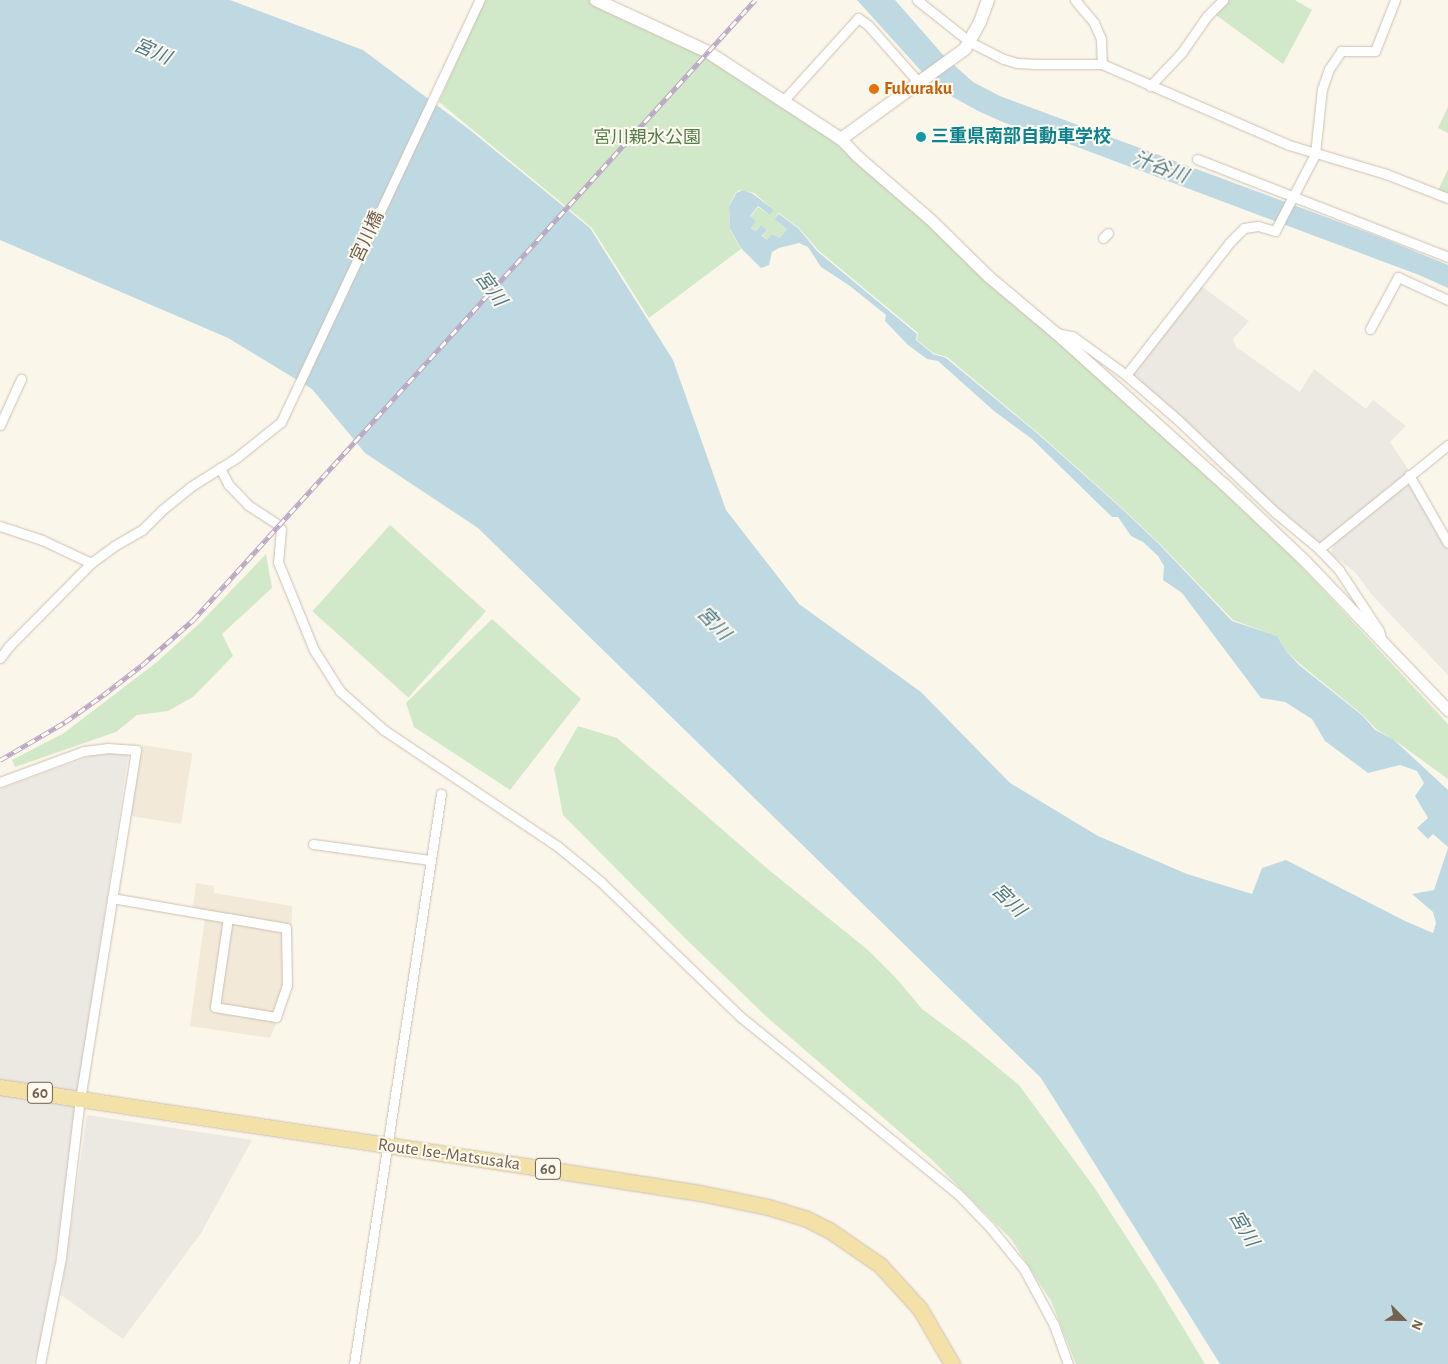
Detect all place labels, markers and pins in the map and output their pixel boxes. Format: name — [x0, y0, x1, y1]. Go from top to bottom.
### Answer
place label: Fukuraku — [884, 78, 952, 100]
marker: Fukuraku — [868, 83, 880, 95]
place label: 三重県南部自動車学校 — [931, 126, 1111, 148]
marker: 三重県南部自動車学校 — [915, 131, 927, 143]

